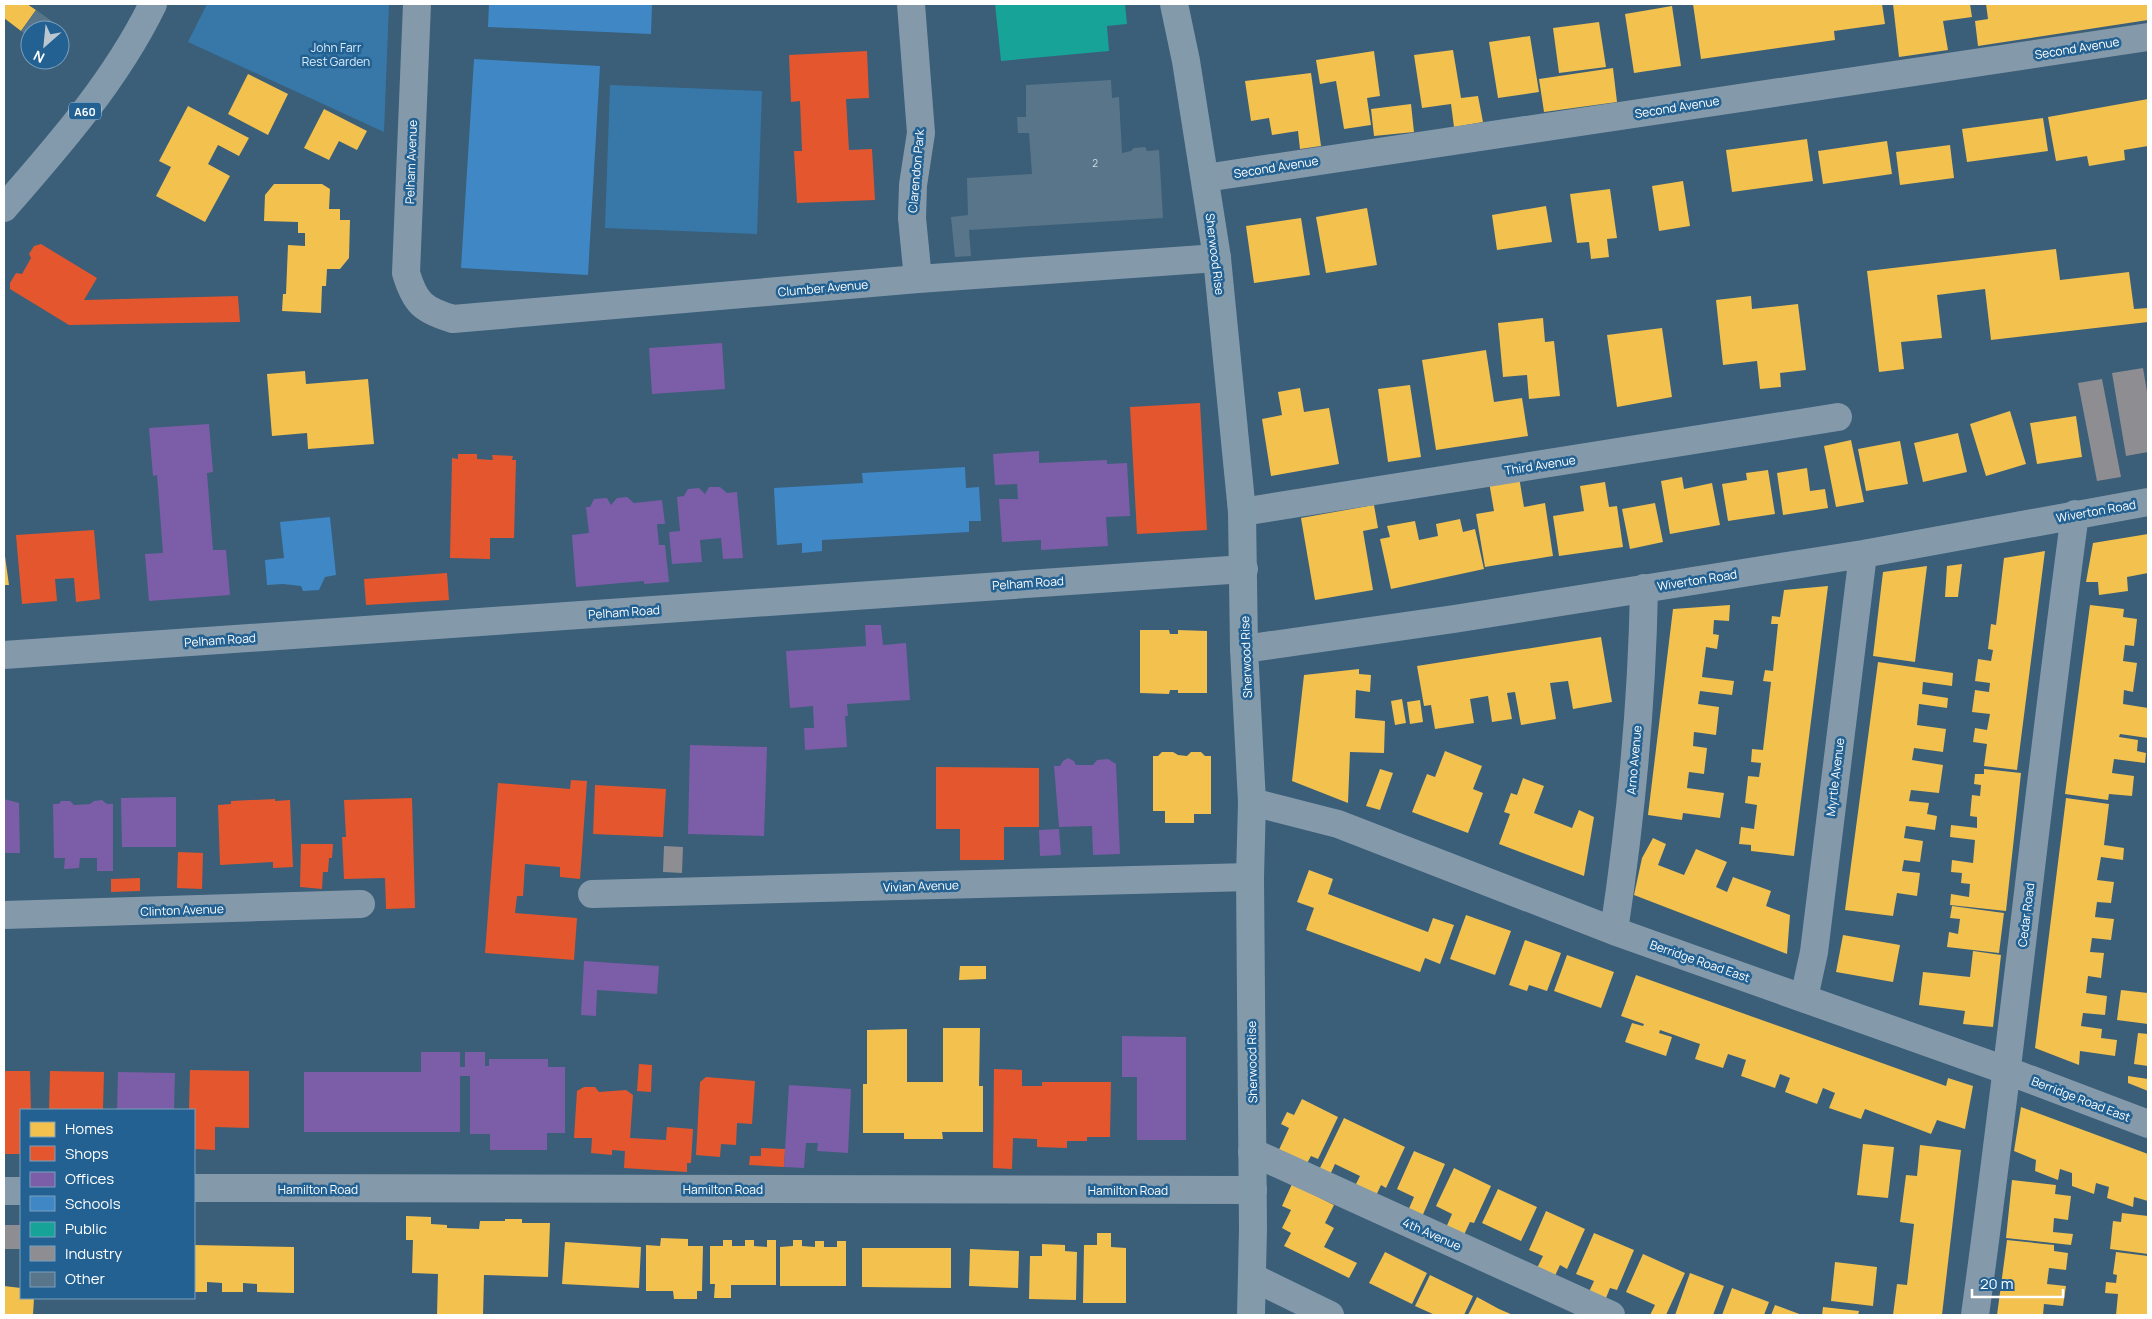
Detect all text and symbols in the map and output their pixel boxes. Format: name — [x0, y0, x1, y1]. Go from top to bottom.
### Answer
north arrow — [20, 20, 70, 70]
street label: Second Avenue — [2033, 33, 2121, 63]
park label: John Farr Rest Garden — [302, 39, 370, 70]
text: N — [30, 46, 48, 68]
street label: Second Avenue — [1633, 92, 1721, 122]
road number: A60 — [69, 102, 101, 120]
street label: Pelham Avenue — [401, 119, 421, 205]
street label: Clarendon Park — [904, 127, 928, 214]
street label: Second Avenue — [1232, 152, 1320, 182]
house number: 2 — [1092, 156, 1098, 170]
street label: Sherwood Rise — [1202, 212, 1228, 296]
street label: Clumber Avenue — [777, 276, 869, 300]
street label: Third Avenue — [1503, 451, 1577, 479]
street label: Wiverton Road — [2055, 496, 2137, 526]
street label: Wiverton Road — [1656, 565, 1738, 595]
street label: Pelham Road — [992, 572, 1064, 594]
street label: Pelham Road — [588, 601, 660, 623]
street label: Sherwood Rise — [1236, 616, 1256, 698]
street label: Pelham Road — [184, 629, 256, 651]
street label: Arno Avenue — [1622, 725, 1646, 795]
street label: Myrtle Avenue — [1822, 737, 1848, 817]
street label: Vivian Avenue — [883, 876, 959, 896]
street label: Cedar Road — [2014, 882, 2038, 948]
street label: Clinton Avenue — [140, 900, 224, 920]
street label: Berridge Road East — [1648, 936, 1753, 986]
street label: Sherwood Rise — [1243, 1021, 1261, 1103]
street label: Berridge Road East — [2029, 1072, 2133, 1126]
legend — [20, 1109, 195, 1299]
text: Homes — [65, 1118, 114, 1139]
text: Shops — [65, 1143, 109, 1164]
text: Offices — [65, 1168, 114, 1189]
street label: Hamilton Road — [278, 1181, 358, 1198]
street label: Hamilton Road — [683, 1181, 763, 1198]
street label: Hamilton Road — [1088, 1182, 1168, 1199]
text: Schools — [65, 1193, 121, 1214]
street label: 4th Avenue — [1400, 1214, 1464, 1254]
text: Public — [65, 1218, 107, 1239]
text: Industry — [65, 1243, 122, 1264]
scale bar — [1972, 1266, 2063, 1298]
text: Other — [65, 1268, 106, 1289]
text: 20 m — [1980, 1273, 2013, 1294]

